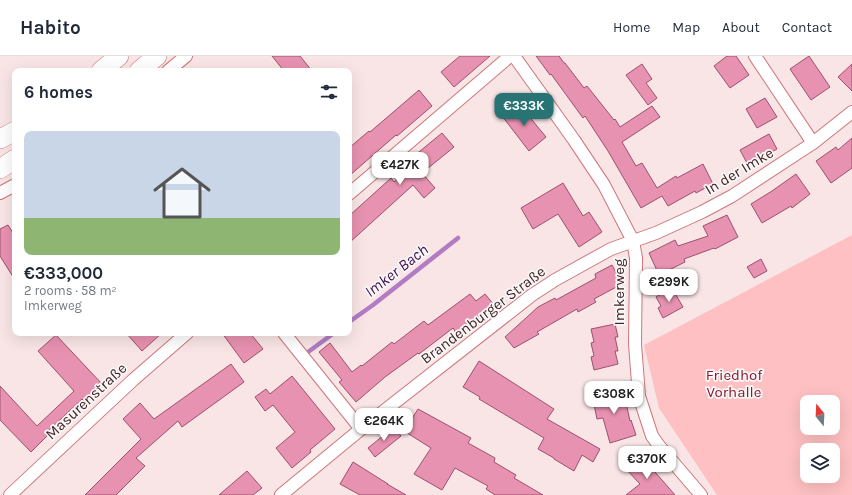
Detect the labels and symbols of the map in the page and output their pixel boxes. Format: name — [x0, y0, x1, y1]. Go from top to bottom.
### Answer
pin: €333K — [496, 93, 552, 127]
street label: In der Imke — [701, 144, 777, 198]
pin: €427K — [372, 152, 428, 186]
water label: Imker Bach — [361, 240, 432, 301]
street label: Imkerweg — [610, 258, 628, 325]
street label: Brandenburger Straße — [417, 262, 549, 368]
pin: €299K — [641, 269, 697, 303]
street label: Masurenstraße — [42, 359, 130, 443]
park label: Friedhof Vorhalle — [706, 366, 763, 401]
pin: €308K — [586, 381, 642, 415]
north arrow — [800, 395, 840, 435]
pin: €264K — [356, 408, 412, 442]
pin: €370K — [619, 446, 675, 480]

